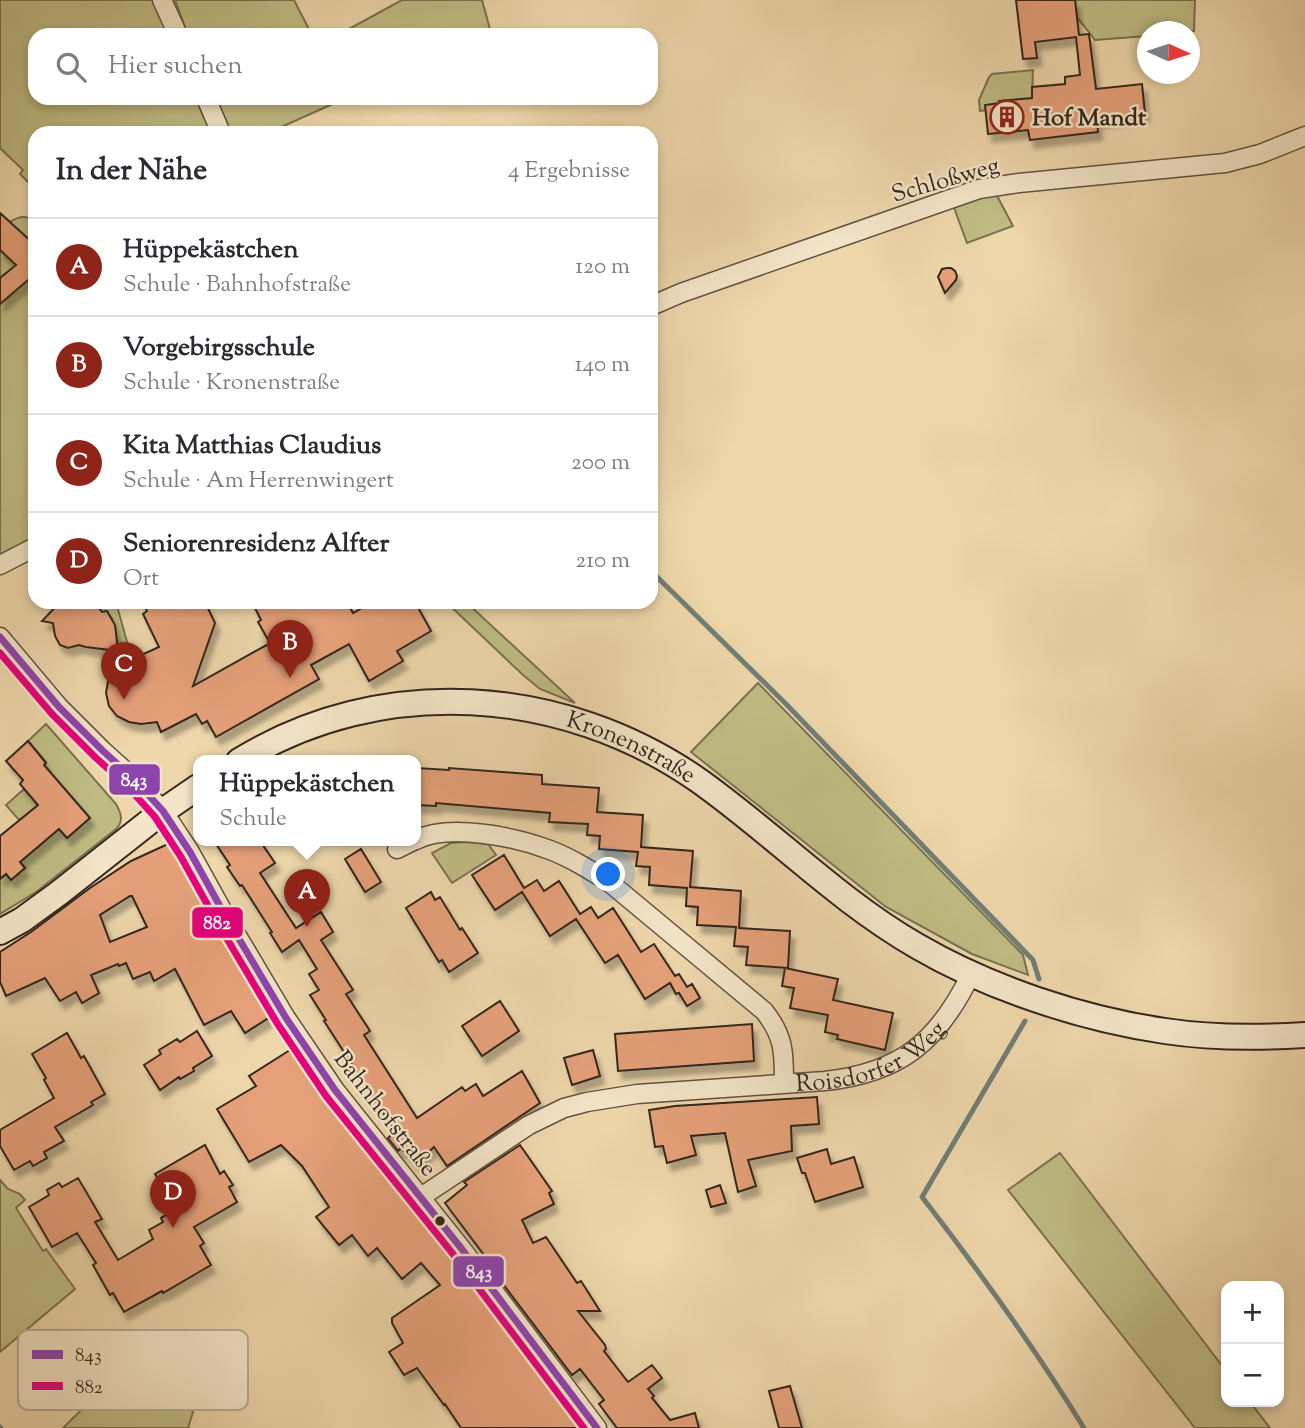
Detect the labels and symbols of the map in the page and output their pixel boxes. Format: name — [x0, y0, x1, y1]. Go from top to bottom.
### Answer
north arrow — [1137, 21, 1200, 84]
building icon: Hof Mandt — [988, 98, 1026, 136]
place label: Hof Mandt — [1032, 102, 1147, 136]
street label: Schloßweg — [888, 149, 1004, 213]
pin: B — [267, 620, 313, 678]
pin: C — [101, 642, 147, 700]
street label: Kronenstraße — [562, 704, 702, 793]
line badge: 843 — [108, 763, 161, 796]
text: 843 — [121, 768, 148, 795]
your location — [591, 857, 625, 891]
pin: A — [284, 869, 330, 927]
line badge: 882 — [191, 906, 244, 939]
text: 882 — [203, 911, 231, 938]
street label: Roisdorfer Weg — [795, 1014, 955, 1102]
street label: Bahnhofstraße — [324, 1044, 444, 1184]
pin: D — [150, 1170, 196, 1228]
unlabelled marker — [433, 1214, 447, 1228]
line badge: 843 — [452, 1255, 505, 1288]
text: 843 — [466, 1260, 493, 1287]
legend — [18, 1330, 248, 1410]
text: 843 — [75, 1343, 102, 1370]
text: 882 — [75, 1375, 103, 1402]

